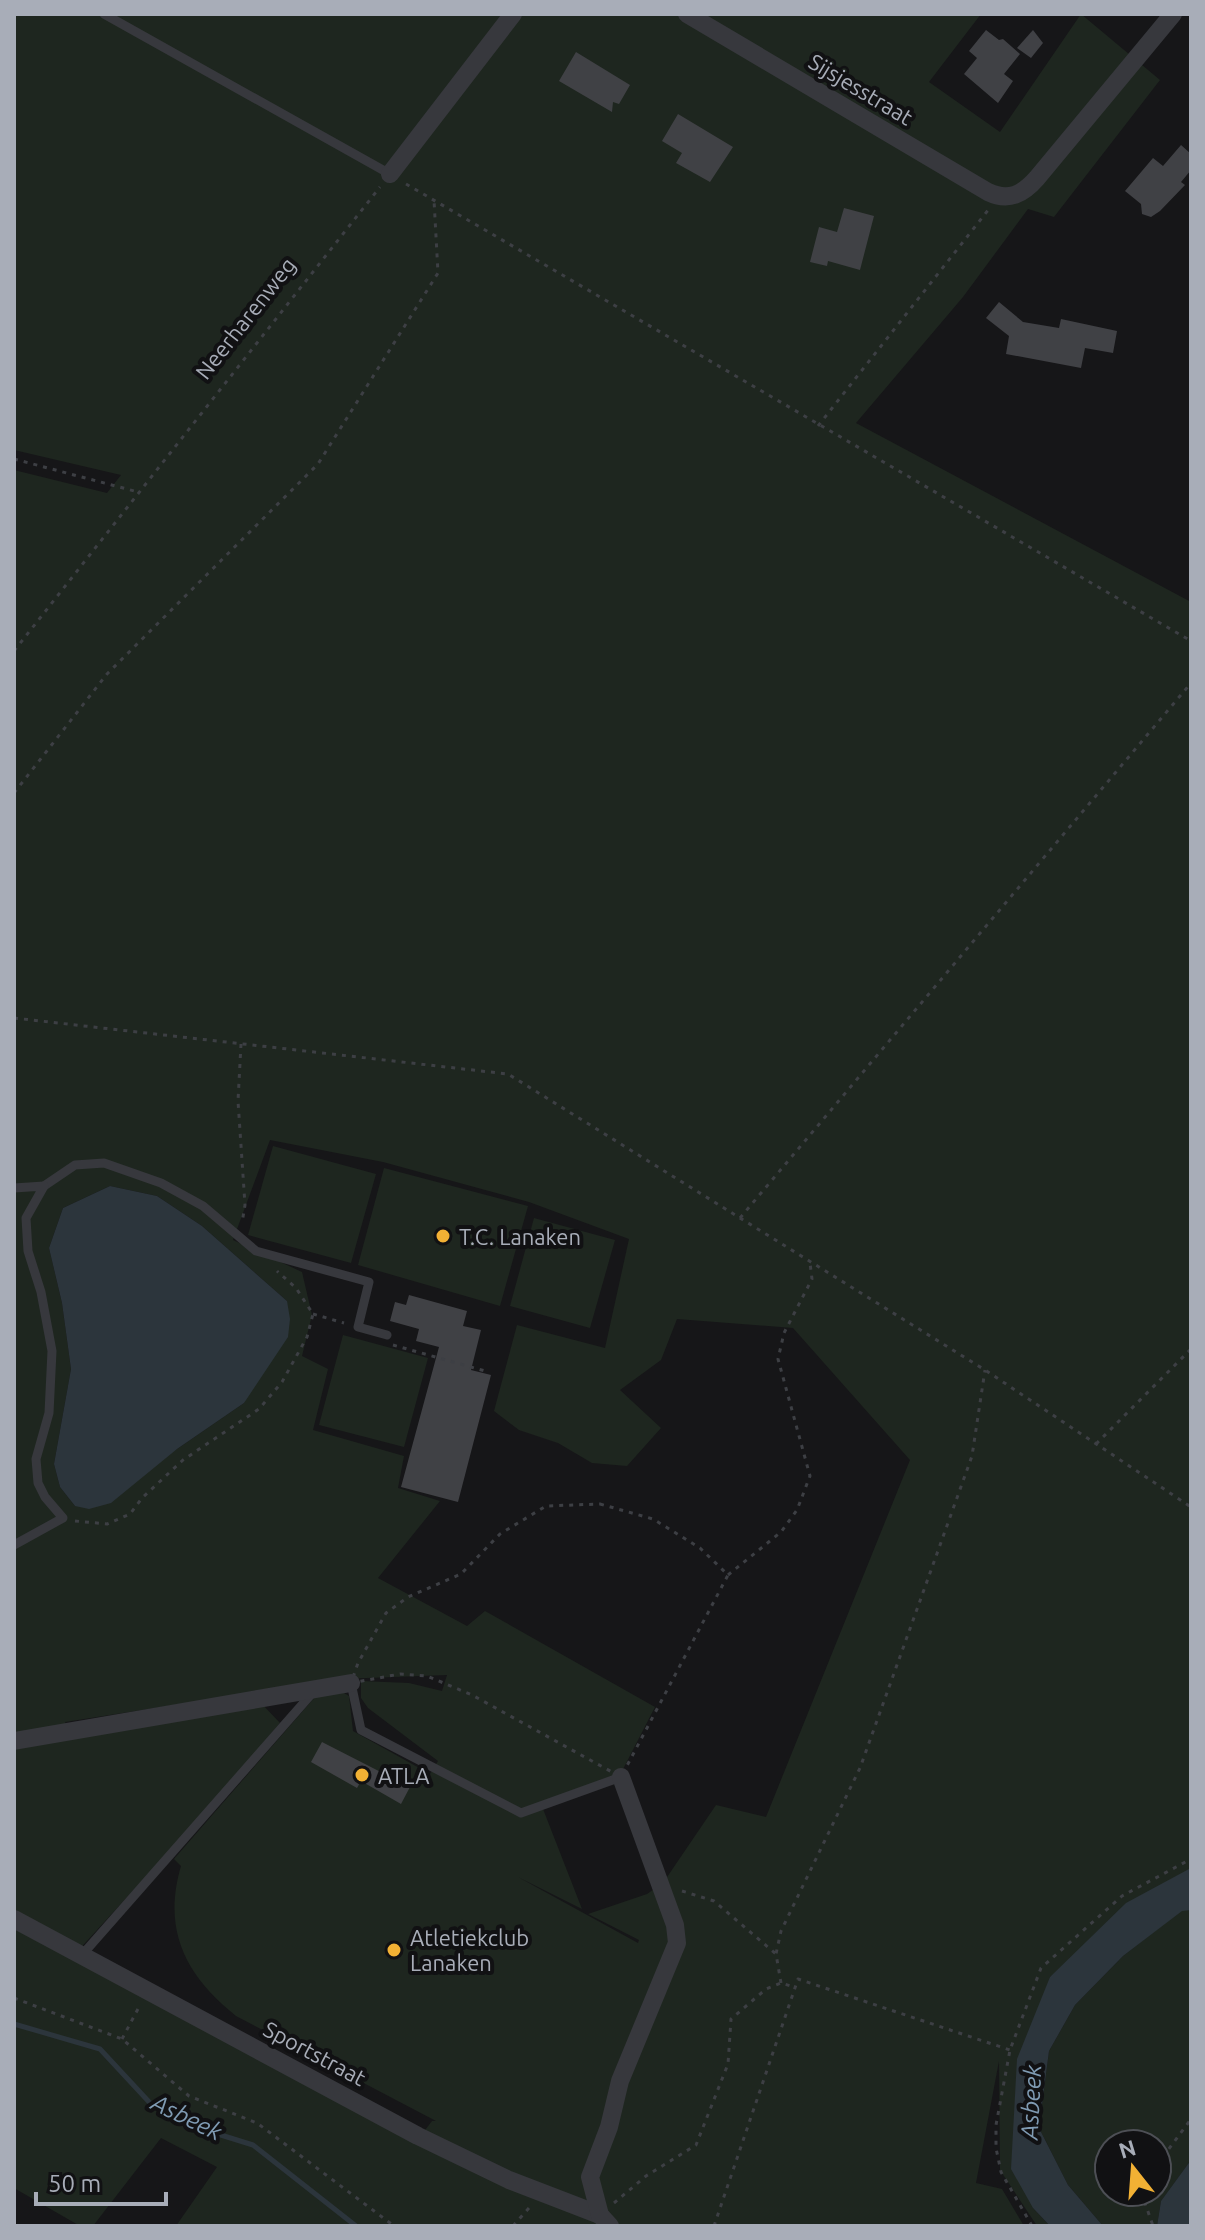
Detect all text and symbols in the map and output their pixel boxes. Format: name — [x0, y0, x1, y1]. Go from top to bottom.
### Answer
street label: Sijsjesstraat — [805, 48, 918, 130]
street label: Neerharenweg — [190, 252, 300, 384]
place label: T.C. Lanaken — [459, 1224, 581, 1249]
marker: T.C. Lanaken — [434, 1227, 452, 1245]
place label: ATLA — [378, 1763, 430, 1788]
marker: ATLA — [353, 1766, 371, 1784]
place label: Atletiekclub Lanaken — [410, 1925, 529, 1975]
marker: Atletiekclub Lanaken — [385, 1941, 403, 1959]
street label: Sportstraat — [260, 2016, 371, 2090]
water label: Asbeek — [1016, 2063, 1046, 2141]
water label: Asbeek — [146, 2088, 227, 2146]
north arrow — [1093, 2128, 1173, 2208]
text: N — [1115, 2134, 1139, 2163]
scale bar — [36, 2156, 166, 2206]
text: 50 m — [48, 2170, 101, 2197]

